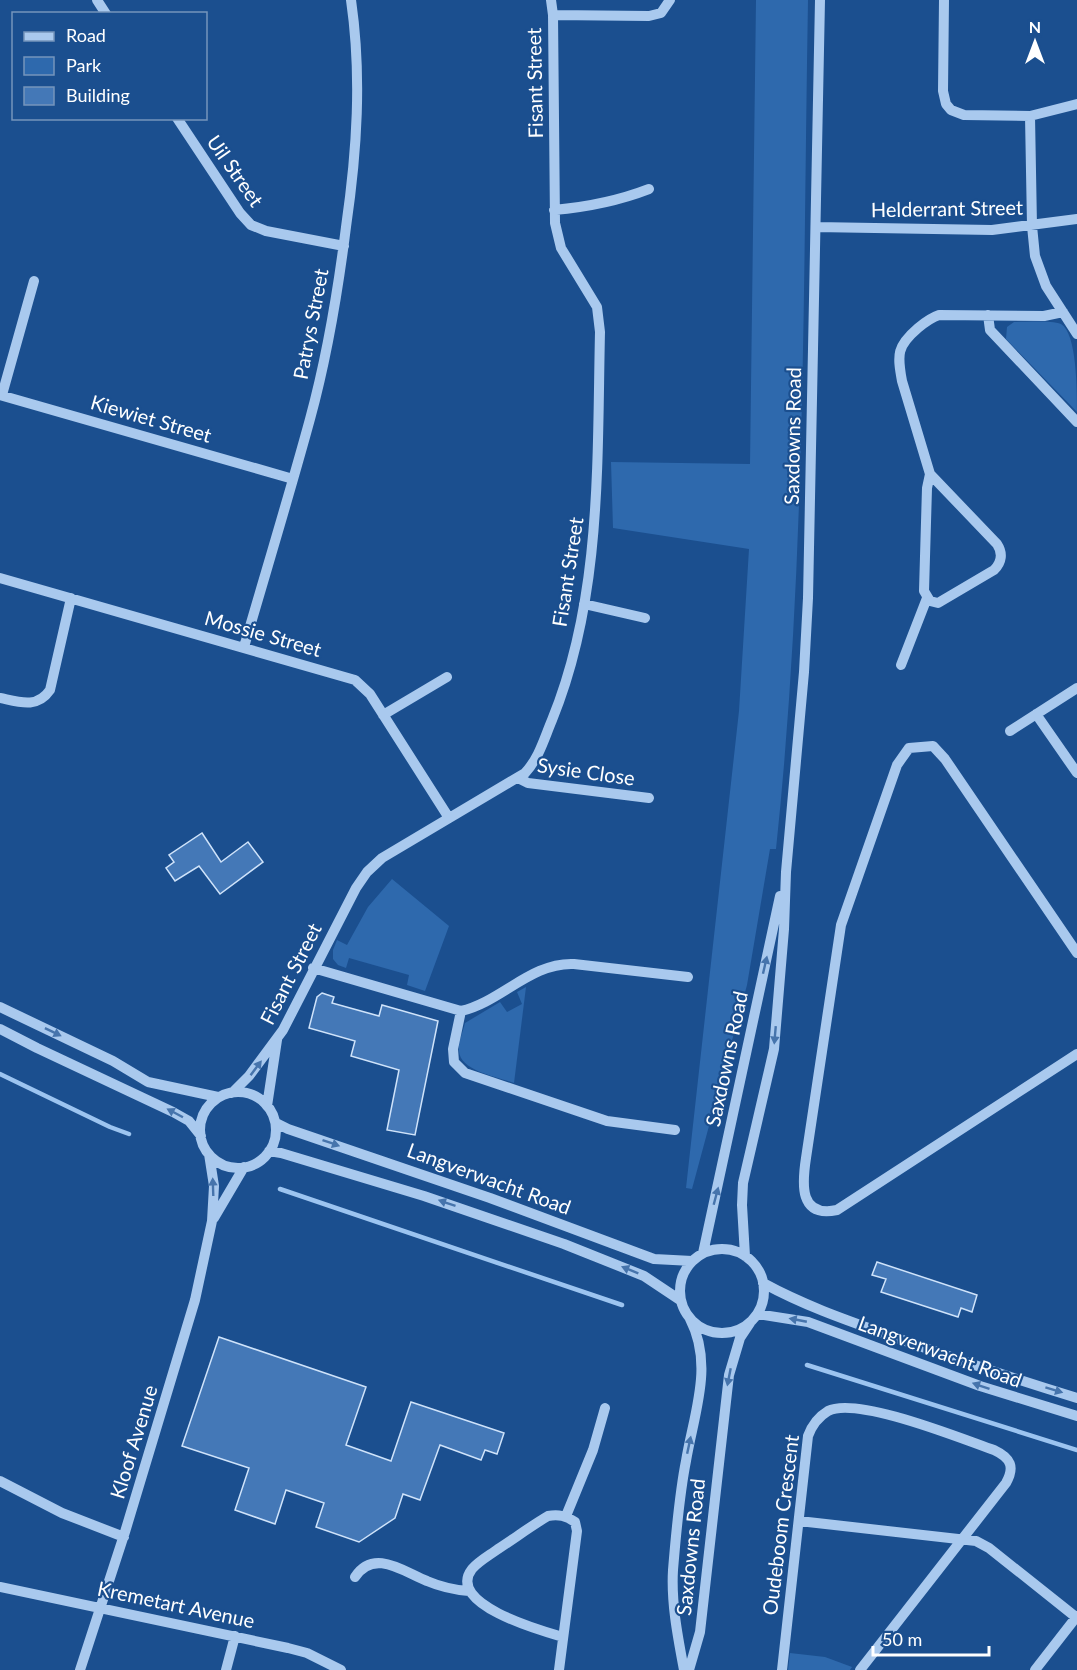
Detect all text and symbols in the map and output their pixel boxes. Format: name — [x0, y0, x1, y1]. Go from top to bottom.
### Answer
legend — [12, 12, 207, 120]
north arrow — [1005, 12, 1065, 72]
text: N — [1029, 17, 1041, 36]
text: Road — [66, 24, 106, 46]
street label: Fisant Street — [521, 27, 547, 139]
text: Park — [66, 54, 102, 76]
text: Building — [66, 84, 130, 106]
street label: Uil Street — [203, 130, 269, 211]
street label: Helderrant Street — [871, 195, 1023, 221]
street label: Patrys Street — [288, 266, 333, 381]
street label: Saxdowns Road — [779, 367, 805, 505]
street label: Kiewiet Street — [88, 389, 214, 447]
street label: Fisant Street — [547, 515, 588, 628]
street label: Mossie Street — [202, 605, 324, 661]
street label: Sysie Close — [536, 752, 636, 790]
street label: Fisant Street — [254, 919, 326, 1028]
one-way arrow — [760, 955, 770, 974]
street label: Saxdowns Road — [700, 989, 752, 1129]
one-way arrow — [44, 1026, 62, 1036]
one-way arrow — [770, 1026, 780, 1045]
one-way arrow — [249, 1060, 261, 1075]
one-way arrow — [166, 1108, 183, 1118]
street label: Langverwacht Road — [404, 1137, 574, 1219]
one-way arrow — [322, 1138, 340, 1148]
one-way arrow — [208, 1178, 218, 1197]
one-way arrow — [711, 1187, 721, 1205]
one-way arrow — [438, 1198, 456, 1208]
one-way arrow — [621, 1265, 639, 1275]
street label: Langverwacht Road — [855, 1310, 1025, 1392]
one-way arrow — [788, 1315, 807, 1324]
one-way arrow — [724, 1367, 733, 1386]
one-way arrow — [972, 1381, 990, 1391]
street label: Kloof Avenue — [104, 1382, 162, 1502]
one-way arrow — [1045, 1386, 1063, 1395]
street label: Oudeboom Crescent — [757, 1433, 803, 1617]
one-way arrow — [685, 1436, 694, 1455]
street label: Saxdowns Road — [671, 1477, 709, 1617]
street label: Kremetart Avenue — [96, 1576, 257, 1632]
scale bar — [873, 1619, 988, 1657]
text: 50 m — [882, 1628, 922, 1650]

